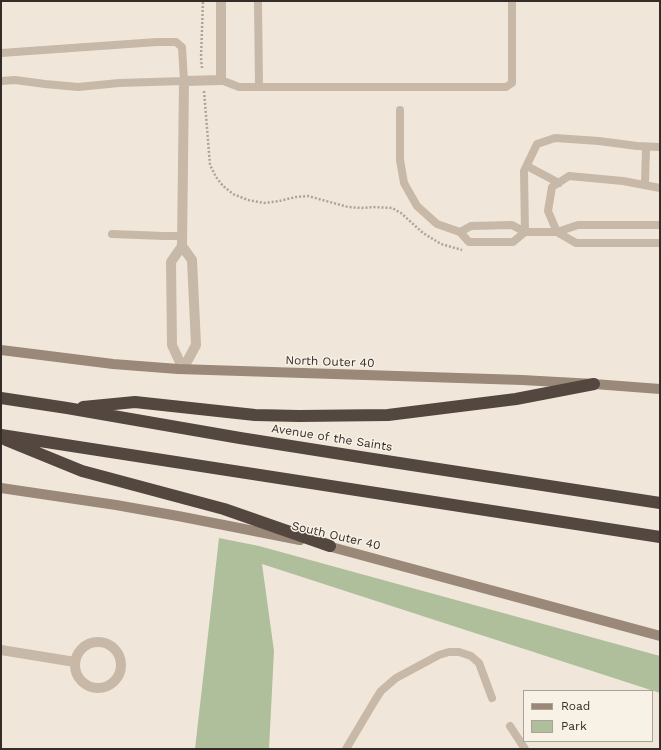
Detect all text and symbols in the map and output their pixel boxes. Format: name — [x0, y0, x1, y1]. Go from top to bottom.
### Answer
street label: North Outer 40 — [285, 353, 375, 371]
street label: Avenue of the Saints — [271, 421, 393, 455]
street label: South Outer 40 — [290, 519, 382, 553]
legend — [523, 690, 653, 742]
text: Road — [561, 699, 590, 713]
text: Park — [561, 719, 587, 733]

